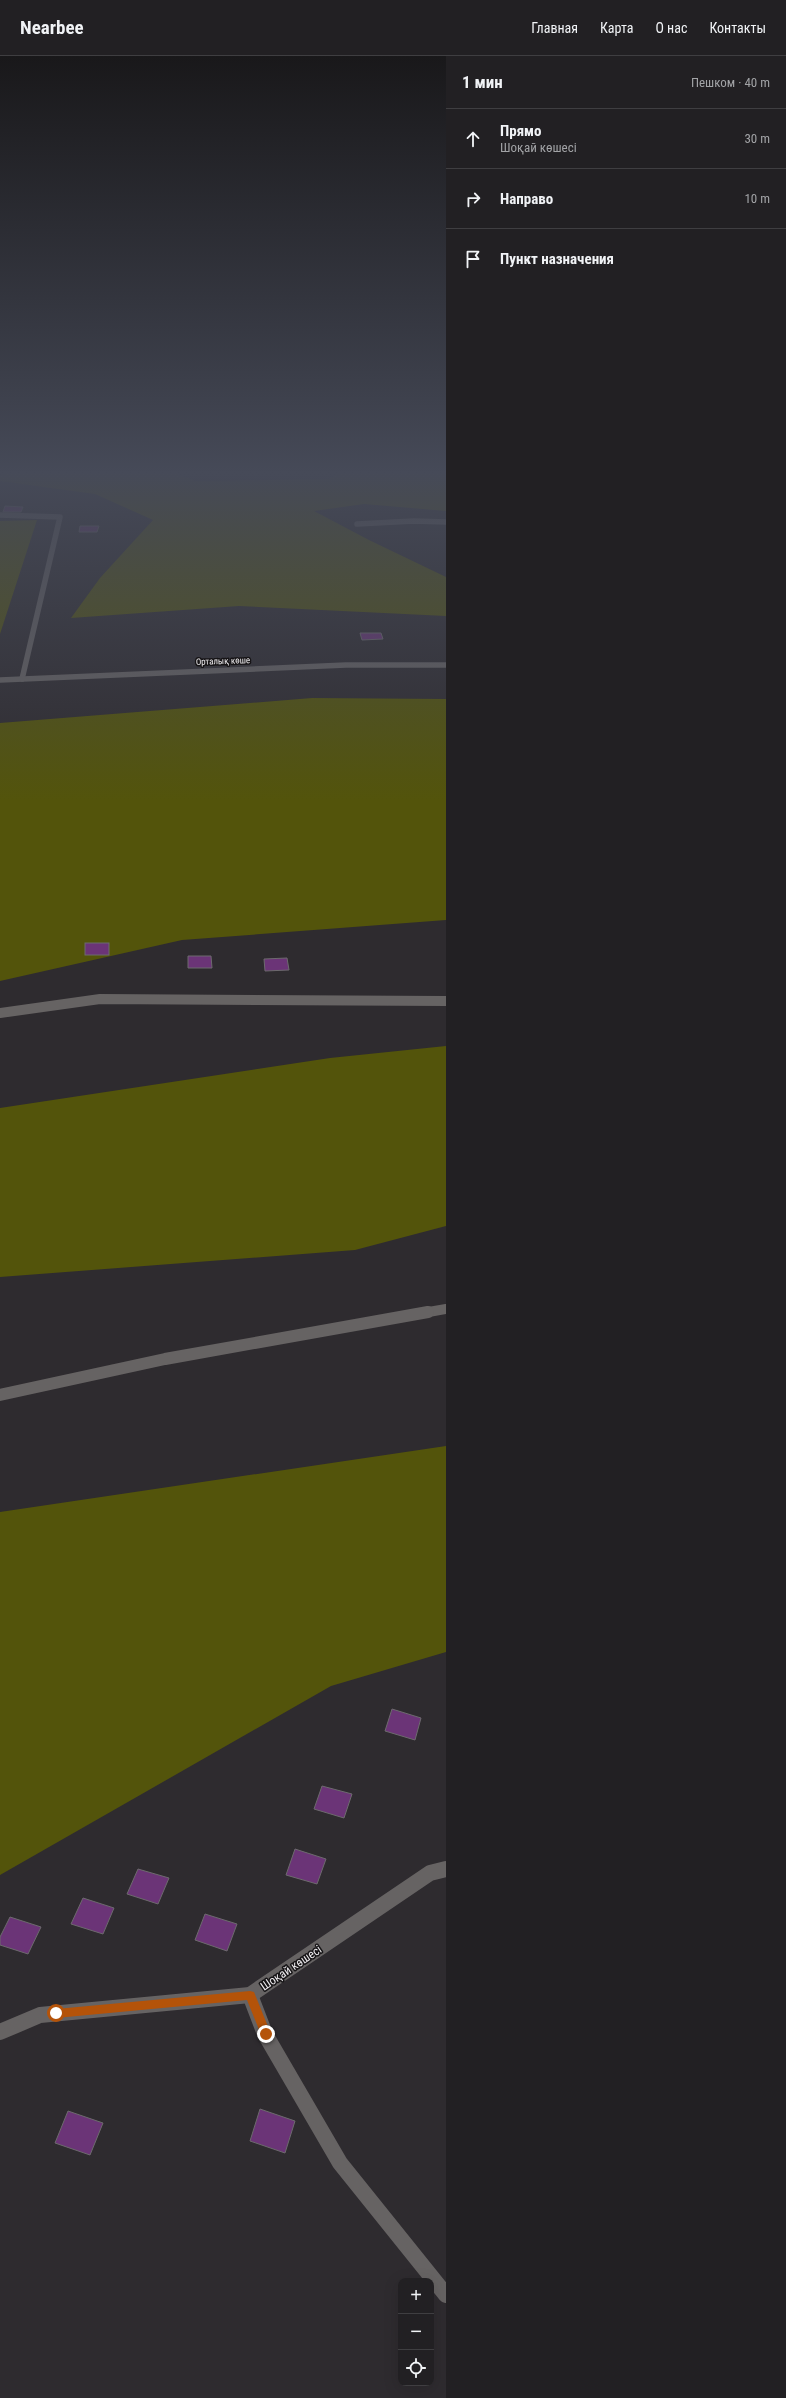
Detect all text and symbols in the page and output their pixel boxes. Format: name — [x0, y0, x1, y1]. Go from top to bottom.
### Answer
text: Nearbee — [20, 16, 84, 39]
text: Главная — [531, 20, 578, 36]
text: Карта — [600, 20, 633, 36]
text: О нас — [655, 20, 687, 36]
text: Контакты — [709, 20, 766, 36]
text: 1 мин — [462, 72, 503, 92]
text: Пешком · 40 m — [691, 75, 770, 90]
text: Прямо — [500, 122, 541, 140]
icon: ahead — [462, 128, 484, 150]
text: 30 m — [744, 131, 770, 146]
text: Шоқай көшесі — [500, 140, 577, 155]
icon: right — [462, 188, 484, 210]
text: Направо — [500, 190, 553, 208]
text: 10 m — [744, 191, 770, 206]
icon: arrive — [462, 248, 484, 270]
text: Пункт назначения — [500, 250, 614, 268]
street label: Орталық көше — [196, 655, 250, 667]
street label: Шоқай көшесі — [258, 1942, 324, 1994]
route start — [47, 2004, 65, 2022]
route end — [257, 2025, 275, 2043]
map controls — [398, 2278, 434, 2386]
button: + — [398, 2278, 434, 2314]
button: − — [398, 2314, 434, 2350]
button: locate — [398, 2350, 434, 2386]

